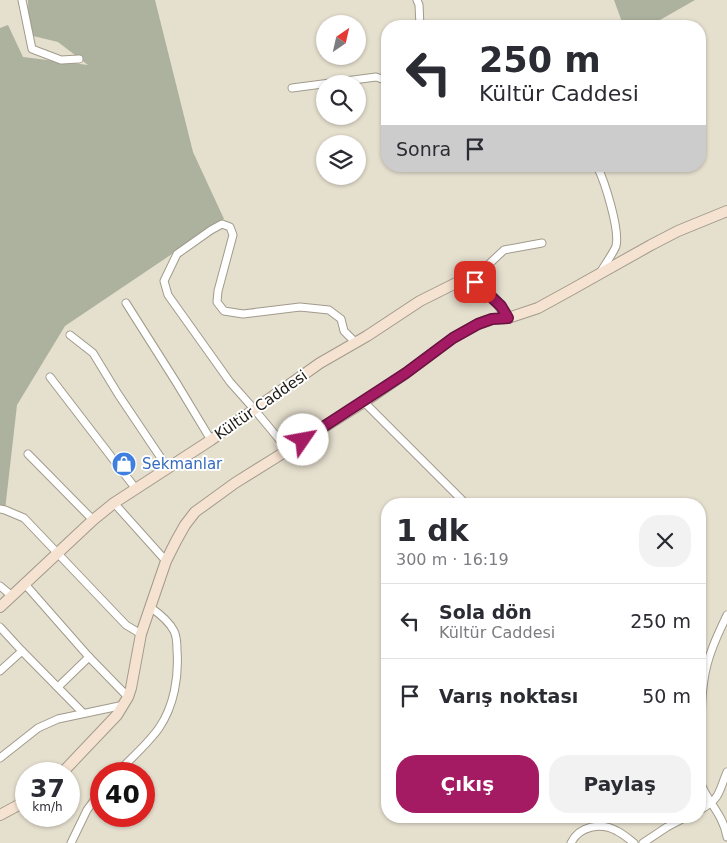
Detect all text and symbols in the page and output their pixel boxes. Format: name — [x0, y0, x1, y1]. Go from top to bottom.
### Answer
north arrow — [316, 15, 366, 65]
map controls — [316, 15, 366, 185]
icon: left — [396, 40, 461, 105]
text: 250 m — [479, 40, 601, 80]
button: search — [316, 75, 366, 125]
text: Kültür Caddesi — [479, 81, 639, 106]
button: layers — [316, 135, 366, 185]
icon: arrive — [461, 135, 489, 163]
text: Sonra — [396, 138, 451, 160]
pin — [454, 261, 496, 303]
icon: arrive — [461, 268, 489, 296]
street label: Kültür Caddesi — [211, 366, 311, 444]
position arrow — [276, 413, 328, 465]
shop icon: Sekmanlar — [111, 451, 137, 477]
place label: Sekmanlar — [142, 455, 223, 473]
text: 1 dk — [396, 513, 469, 548]
button: close — [639, 515, 691, 567]
text: 300 m · 16:19 — [396, 550, 509, 569]
text: Sola dön — [439, 601, 532, 623]
icon: left — [396, 607, 424, 635]
text: 250 m — [630, 610, 691, 632]
text: Kültür Caddesi — [439, 623, 555, 642]
icon: arrive — [396, 682, 424, 710]
text: Varış noktası — [439, 685, 578, 707]
text: 50 m — [642, 685, 691, 707]
button: Çıkış — [396, 755, 539, 813]
button: Paylaş — [549, 755, 691, 813]
speed limit sign: 40 — [90, 762, 155, 827]
text: 37 — [30, 774, 65, 803]
text: km/h — [32, 800, 63, 814]

